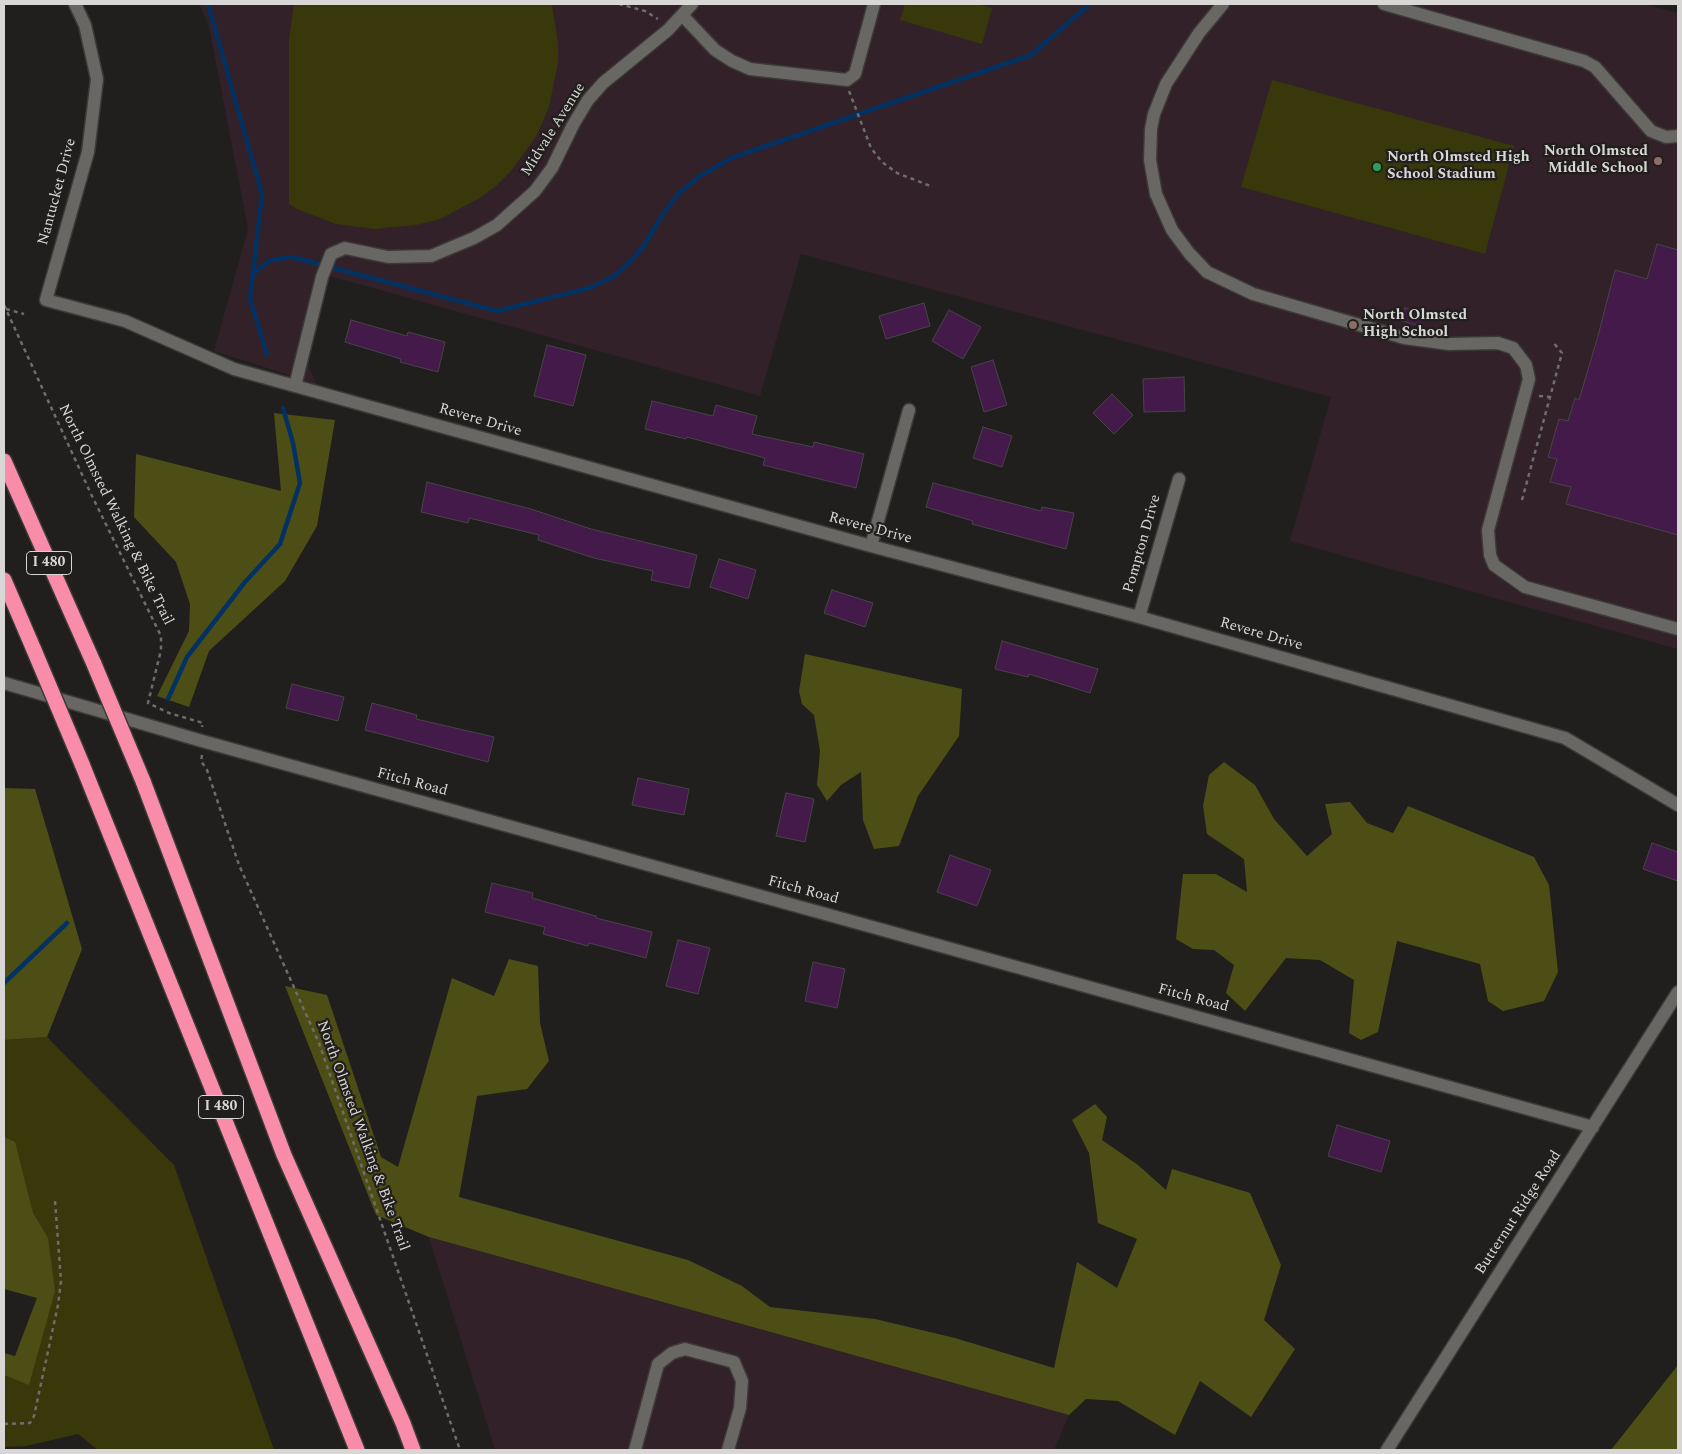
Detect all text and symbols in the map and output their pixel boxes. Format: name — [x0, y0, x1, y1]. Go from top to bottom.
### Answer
street label: Midvale Avenue — [518, 80, 590, 180]
street label: Nantucket Drive — [35, 137, 81, 247]
place label: North Olmsted Middle School — [1544, 143, 1648, 178]
place label: North Olmsted High School Stadium — [1387, 149, 1530, 184]
marker: North Olmsted Middle School — [1652, 155, 1664, 167]
marker: North Olmsted High School Stadium — [1371, 161, 1383, 173]
place label: North Olmsted High School — [1363, 307, 1467, 342]
marker: North Olmsted High School — [1347, 319, 1359, 331]
street label: Revere Drive — [437, 401, 523, 441]
street label: North Olmsted Walking & Bike Trail — [53, 402, 177, 628]
street label: Pompton Drive — [1120, 493, 1166, 595]
street label: Revere Drive — [826, 509, 914, 549]
road number: I 480 — [27, 552, 72, 574]
street label: Revere Drive — [1218, 615, 1304, 655]
street label: Fitch Road — [375, 765, 449, 801]
street label: Fitch Road — [766, 873, 840, 909]
street label: Fitch Road — [1156, 981, 1230, 1017]
street label: North Olmsted Walking & Bike Trail — [312, 1018, 412, 1254]
road number: I 480 — [198, 1096, 244, 1118]
street label: Butternut Ridge Road — [1472, 1148, 1566, 1278]

